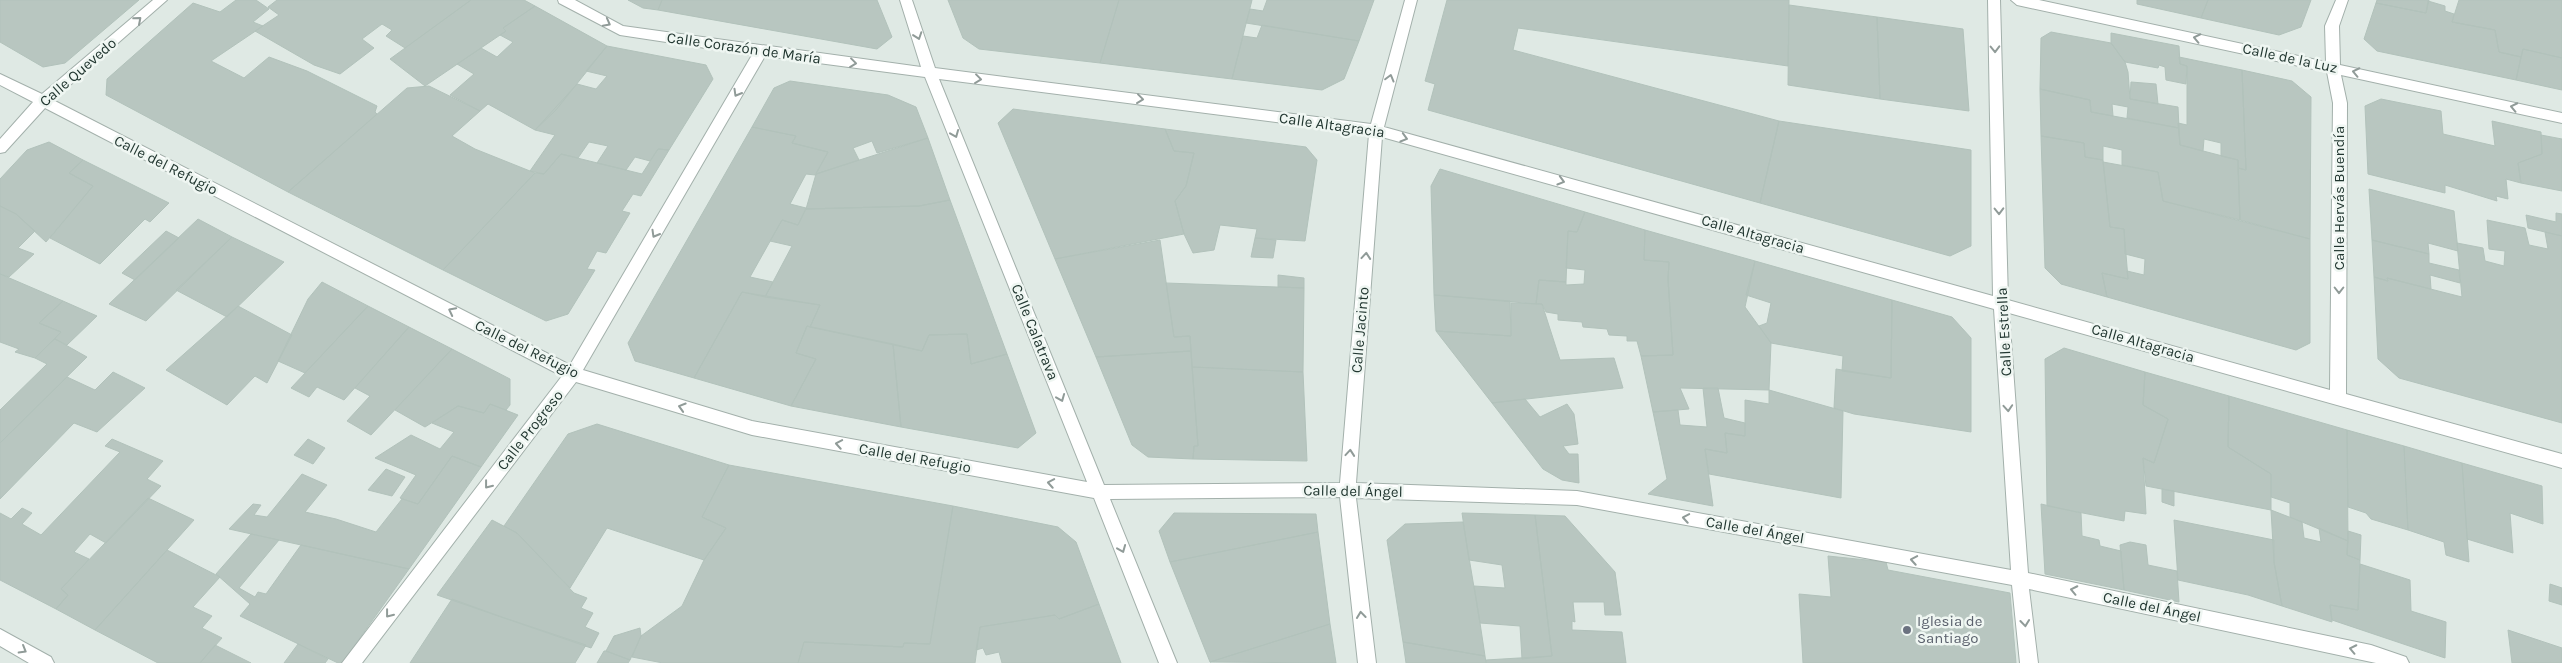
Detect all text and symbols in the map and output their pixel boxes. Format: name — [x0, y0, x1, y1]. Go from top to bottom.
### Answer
one-way arrow — [133, 16, 142, 25]
one-way arrow — [602, 17, 611, 27]
street label: Calle Corazón de María — [666, 28, 822, 68]
one-way arrow — [912, 32, 922, 40]
one-way arrow — [2192, 33, 2201, 44]
street label: Calle Quevedo — [36, 34, 120, 110]
street label: Calle de la Luz — [2241, 39, 2339, 77]
one-way arrow — [1990, 45, 2000, 53]
one-way arrow — [849, 57, 857, 68]
one-way arrow — [2351, 67, 2360, 78]
one-way arrow — [975, 73, 983, 84]
one-way arrow — [1384, 74, 1395, 83]
one-way arrow — [733, 88, 743, 97]
one-way arrow — [1135, 94, 1144, 104]
one-way arrow — [2510, 102, 2519, 113]
street label: Calle Altagracia — [1278, 109, 1386, 141]
street label: Calle Hervás Buendía — [2330, 126, 2348, 270]
one-way arrow — [949, 129, 959, 138]
street label: Calle del Refugio — [111, 131, 221, 199]
one-way arrow — [1400, 132, 1408, 142]
one-way arrow — [1556, 175, 1565, 186]
one-way arrow — [1994, 208, 2004, 215]
street label: Calle Altagracia — [1699, 211, 1807, 257]
one-way arrow — [651, 228, 661, 237]
one-way arrow — [1360, 252, 1371, 260]
street label: Calle Calatrava — [1008, 281, 1062, 383]
street label: Calle Jacinto — [1347, 286, 1373, 374]
street label: Calle Estrella — [1993, 287, 2015, 377]
one-way arrow — [2334, 287, 2344, 295]
one-way arrow — [448, 307, 457, 317]
street label: Calle del Refugio — [472, 316, 582, 382]
street label: Calle Altagracia — [2089, 320, 2197, 366]
street label: Calle Progreso — [493, 386, 567, 474]
one-way arrow — [1056, 394, 1066, 402]
one-way arrow — [678, 402, 686, 412]
one-way arrow — [2003, 405, 2014, 413]
street label: Calle del Refugio — [857, 439, 973, 477]
one-way arrow — [835, 440, 844, 450]
one-way arrow — [1345, 449, 1356, 457]
one-way arrow — [485, 479, 493, 488]
one-way arrow — [1047, 479, 1055, 489]
street label: Calle del Ángel — [1303, 481, 1403, 501]
street label: Calle del Ángel — [1704, 512, 1806, 548]
one-way arrow — [1681, 513, 1690, 523]
one-way arrow — [1116, 544, 1126, 553]
one-way arrow — [1910, 555, 1919, 565]
one-way arrow — [2070, 586, 2078, 596]
street label: Calle del Ángel — [2101, 588, 2203, 626]
one-way arrow — [386, 608, 394, 617]
one-way arrow — [1356, 610, 1367, 618]
place label: Iglesia de Santiago — [1917, 612, 1982, 647]
one-way arrow — [2019, 619, 2030, 627]
marker: Iglesia de Santiago — [1901, 624, 1913, 636]
one-way arrow — [17, 644, 26, 654]
one-way arrow — [2348, 644, 2357, 655]

